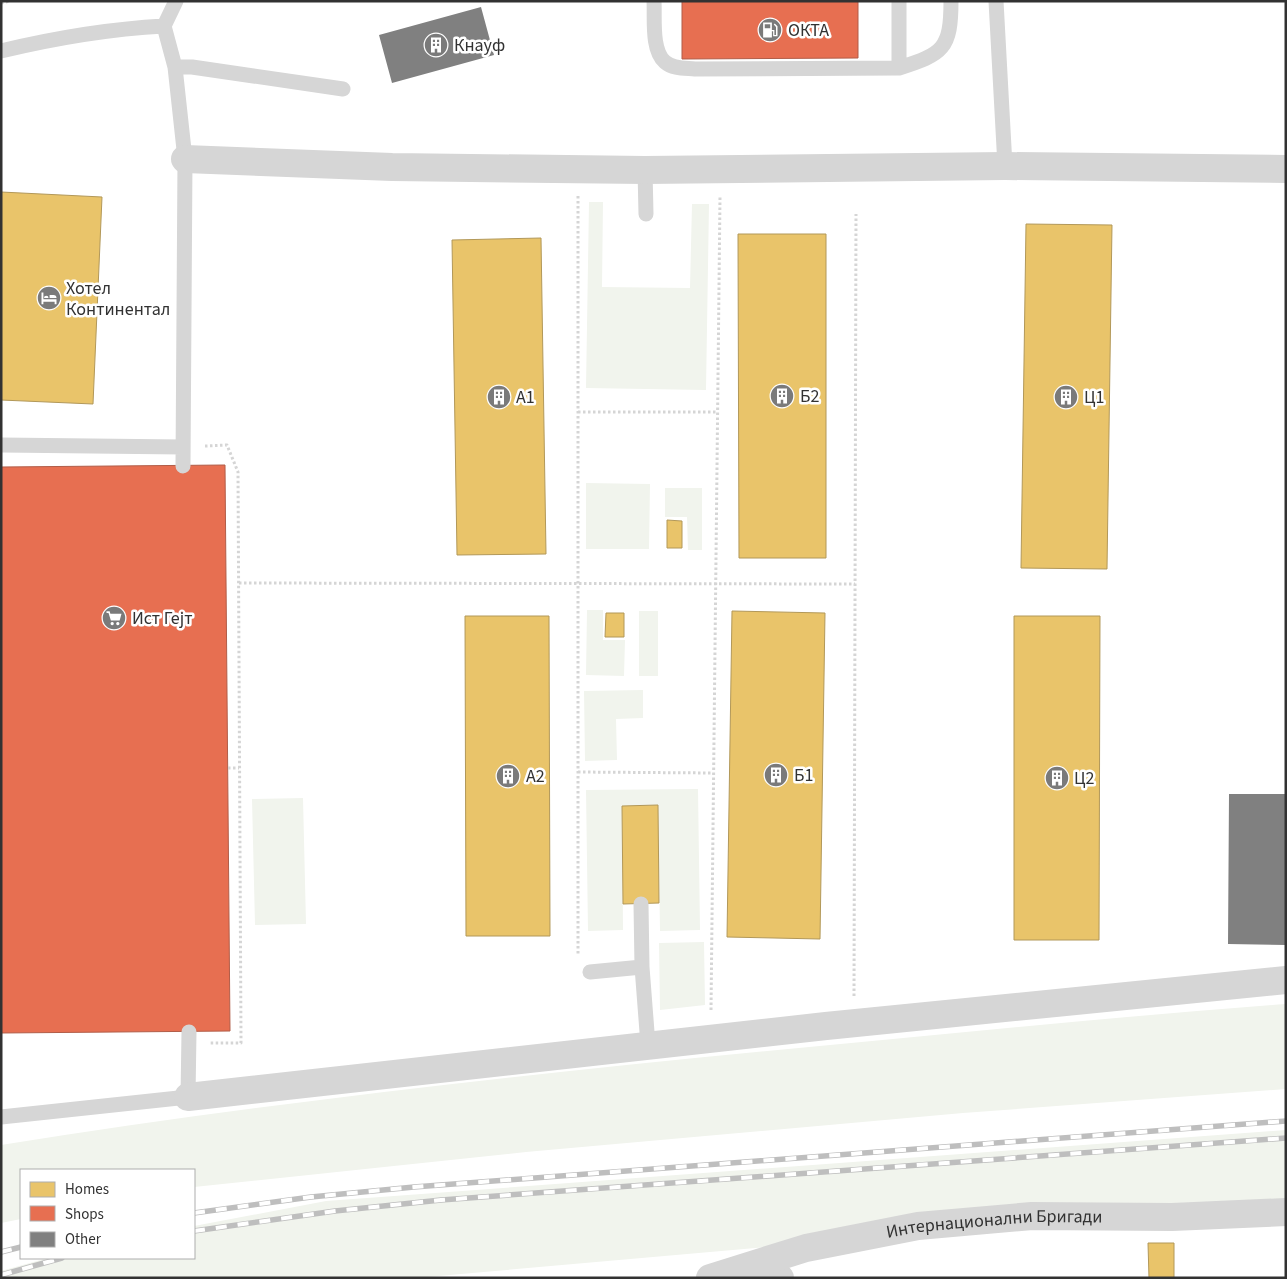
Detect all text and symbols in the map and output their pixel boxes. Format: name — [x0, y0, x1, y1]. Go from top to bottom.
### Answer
fuel station icon: ОКТА — [757, 17, 783, 43]
place label: ОКТА — [788, 18, 829, 43]
building icon: Кнауф — [423, 32, 449, 58]
place label: Кнауф — [454, 33, 505, 58]
place label: Хотел Континентал — [66, 276, 170, 322]
hotel icon: Хотел Континентал — [36, 285, 62, 311]
building icon: Б2 — [769, 383, 795, 409]
building icon: А1 — [486, 384, 512, 410]
place label: Б2 — [800, 384, 819, 409]
building icon: Ц1 — [1053, 384, 1079, 410]
place label: А1 — [516, 385, 535, 410]
place label: Ц1 — [1084, 385, 1105, 410]
supermarket icon: Ист Гејт — [101, 605, 127, 631]
place label: Ист Гејт — [132, 606, 192, 631]
building icon: Б1 — [763, 762, 789, 788]
building icon: А2 — [495, 763, 521, 789]
place label: Б1 — [794, 763, 813, 788]
place label: А2 — [526, 764, 545, 789]
building icon: Ц2 — [1044, 765, 1070, 791]
place label: Ц2 — [1074, 766, 1095, 791]
legend — [20, 1169, 195, 1259]
text: Homes — [65, 1179, 109, 1200]
text: Shops — [65, 1204, 104, 1225]
street label: Интернационални Бригади — [884, 1204, 1102, 1245]
text: Other — [65, 1229, 102, 1250]

